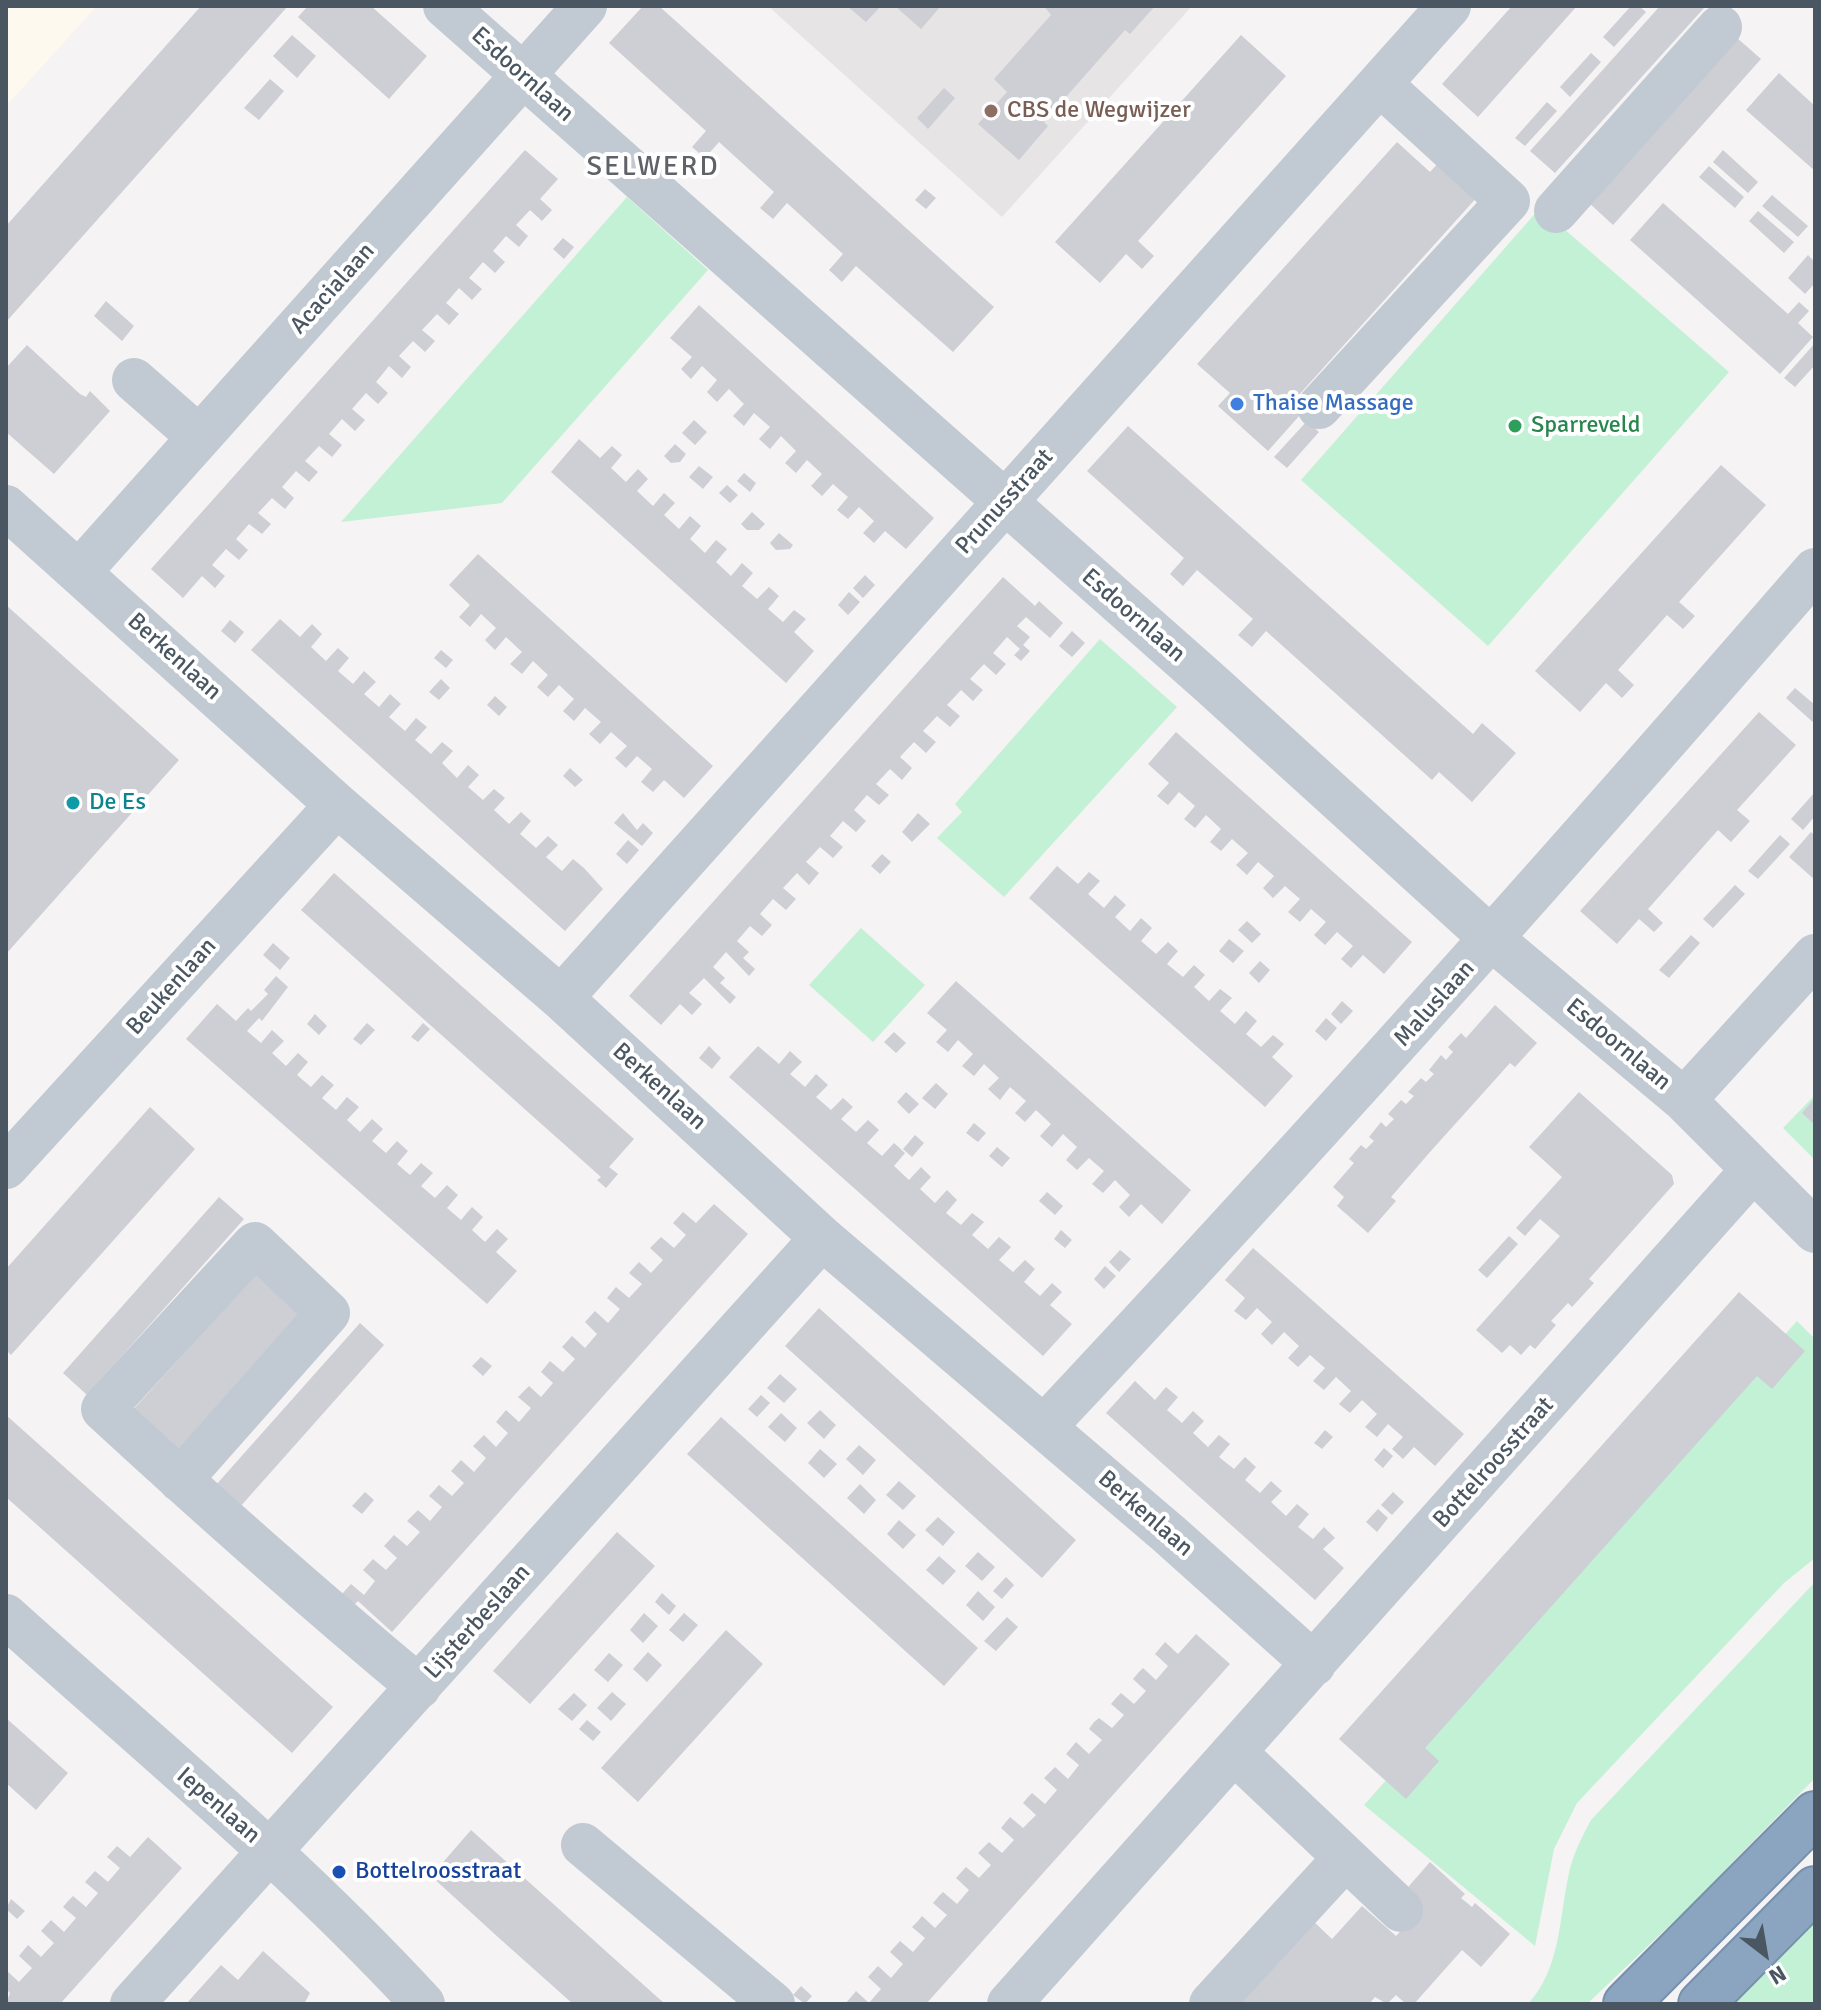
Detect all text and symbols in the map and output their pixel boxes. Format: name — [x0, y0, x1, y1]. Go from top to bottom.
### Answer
street label: Esdoornlaan — [465, 21, 579, 129]
place label: CBS de Wegwijzer — [1007, 97, 1191, 125]
marker: CBS de Wegwijzer — [982, 102, 1000, 120]
district label: SELWERD — [586, 151, 720, 185]
street label: Acacialaan — [285, 238, 381, 340]
place label: Thaise Massage — [1253, 390, 1414, 418]
marker: Thaise Massage — [1228, 395, 1246, 413]
place label: Sparreveld — [1531, 412, 1640, 440]
marker: Sparreveld — [1506, 417, 1524, 435]
street label: Prunusstraat — [950, 443, 1060, 561]
street label: Esdoornlaan — [1075, 563, 1191, 669]
street label: Berkenlaan — [121, 607, 227, 707]
place label: De Es — [89, 789, 146, 817]
marker: De Es — [64, 794, 82, 812]
street label: Beukenlaan — [121, 932, 223, 1042]
street label: Maluslaan — [1389, 955, 1481, 1053]
street label: Esdoornlaan — [1560, 993, 1676, 1097]
street label: Berkenlaan — [606, 1037, 712, 1137]
street label: Bottelroosstraat — [1428, 1392, 1560, 1534]
street label: Berkenlaan — [1092, 1465, 1198, 1563]
street label: Lijsterbeslaan — [419, 1559, 537, 1685]
street label: Iepenlaan — [170, 1762, 266, 1850]
place label: Bottelroosstraat — [355, 1858, 521, 1886]
marker: Bottelroosstraat — [330, 1863, 348, 1881]
north arrow — [1725, 1914, 1805, 1994]
text: N — [1764, 1959, 1791, 1991]

